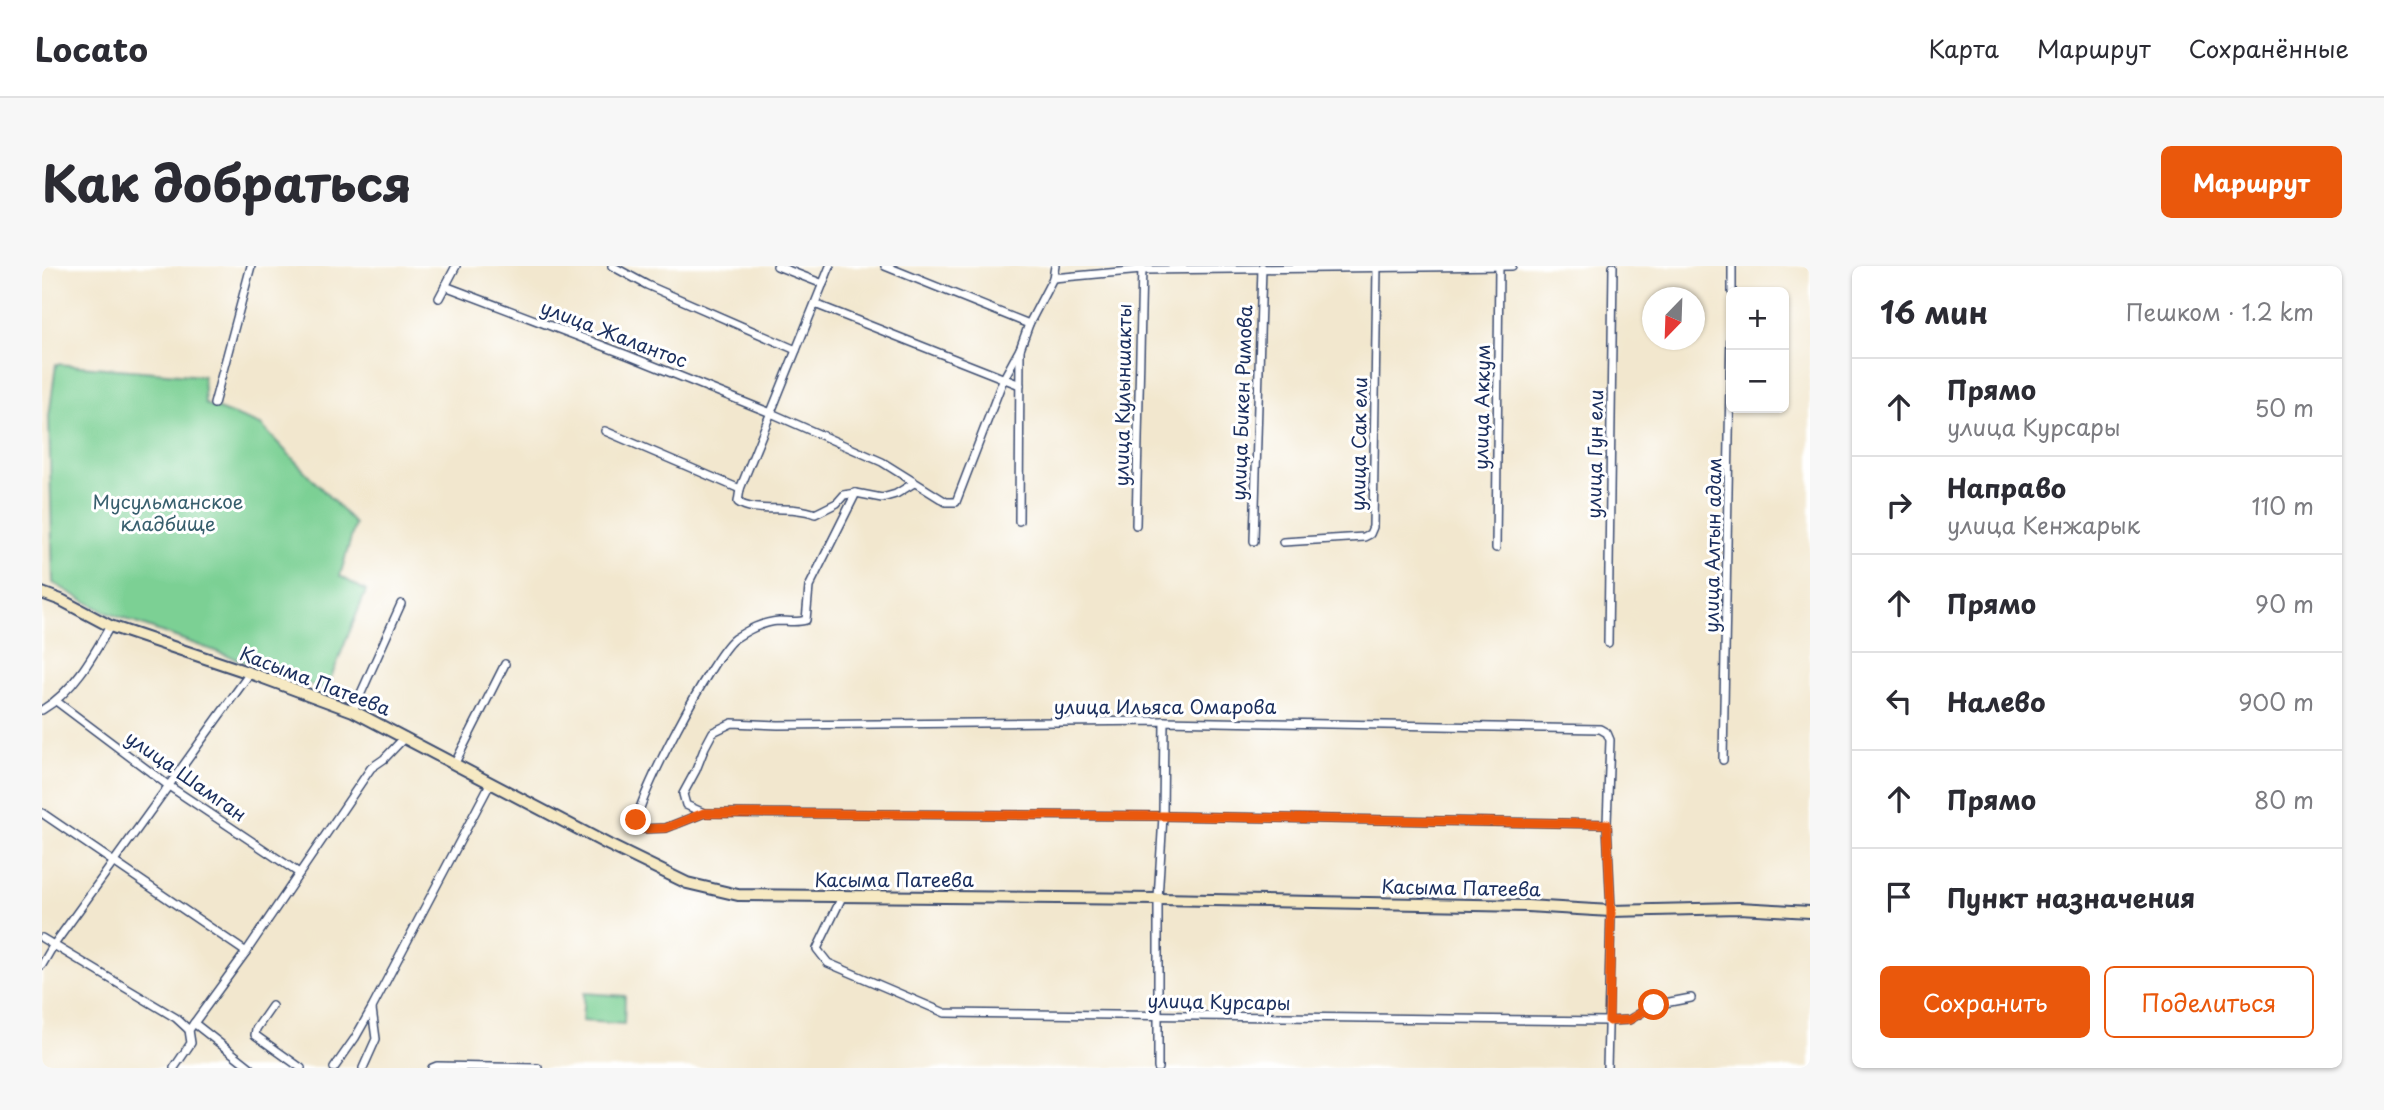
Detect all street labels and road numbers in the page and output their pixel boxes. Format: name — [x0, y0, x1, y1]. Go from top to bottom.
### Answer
street label: улица Жалантос — [537, 292, 692, 374]
street label: улица Кулыншакты — [1106, 303, 1138, 487]
street label: улица Бикен Римова — [1224, 305, 1258, 501]
street label: улица Аккум — [1466, 344, 1496, 470]
street label: улица Сак ели — [1343, 377, 1373, 511]
street label: улица Гун ели — [1579, 389, 1609, 519]
street label: улица Алтын адам — [1696, 457, 1728, 633]
street label: Касыма Патеева — [236, 638, 395, 722]
street label: улица Ильяса Омарова — [1054, 692, 1276, 720]
street label: улица Шамган — [120, 723, 253, 827]
street label: Касыма Патеева — [814, 865, 974, 893]
street label: Касыма Патеева — [1381, 872, 1541, 902]
street label: улица Курсары — [1147, 986, 1291, 1016]

